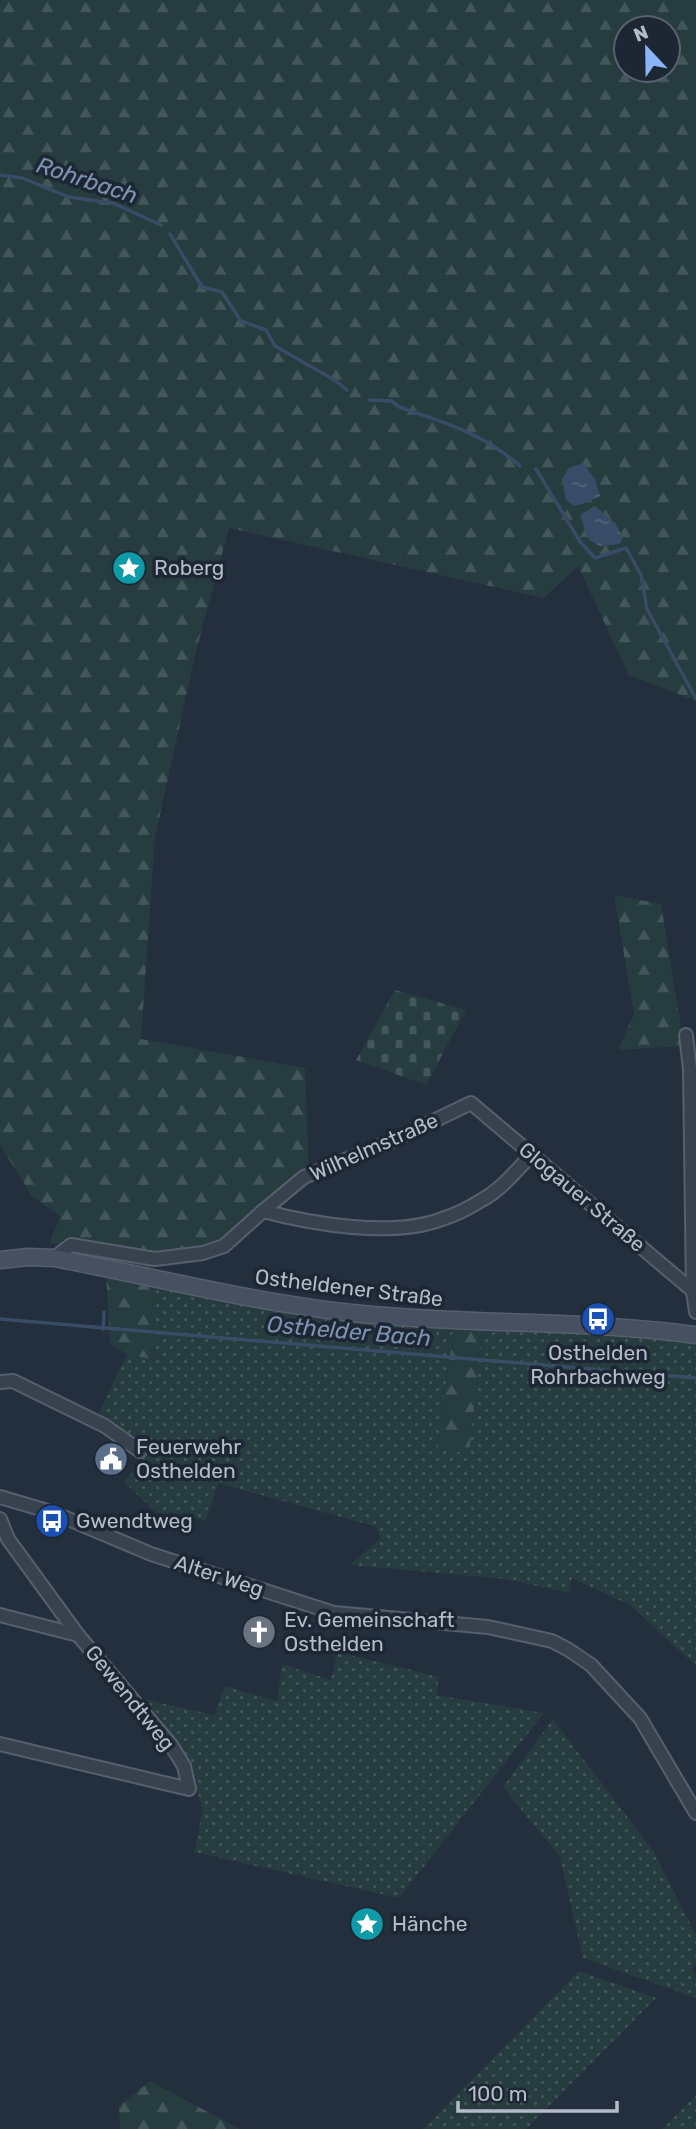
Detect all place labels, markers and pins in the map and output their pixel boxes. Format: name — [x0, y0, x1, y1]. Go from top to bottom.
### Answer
place icon: Roberg — [110, 549, 148, 587]
place label: Roberg — [154, 555, 224, 580]
bus stop icon: Osthelden Rohrbachweg — [579, 1300, 617, 1338]
place label: Osthelden Rohrbachweg — [530, 1340, 666, 1389]
place label: Feuerwehr Osthelden — [136, 1434, 241, 1483]
public building icon: Feuerwehr Osthelden — [92, 1440, 130, 1478]
bus stop icon: Gwendtweg — [33, 1502, 71, 1540]
place label: Gwendtweg — [76, 1508, 193, 1533]
place label: Ev. Gemeinschaft Osthelden — [284, 1607, 455, 1656]
church icon: Ev. Gemeinschaft Osthelden — [240, 1613, 278, 1651]
place icon: Hänche — [348, 1905, 386, 1943]
place label: Hänche — [392, 1911, 467, 1936]

